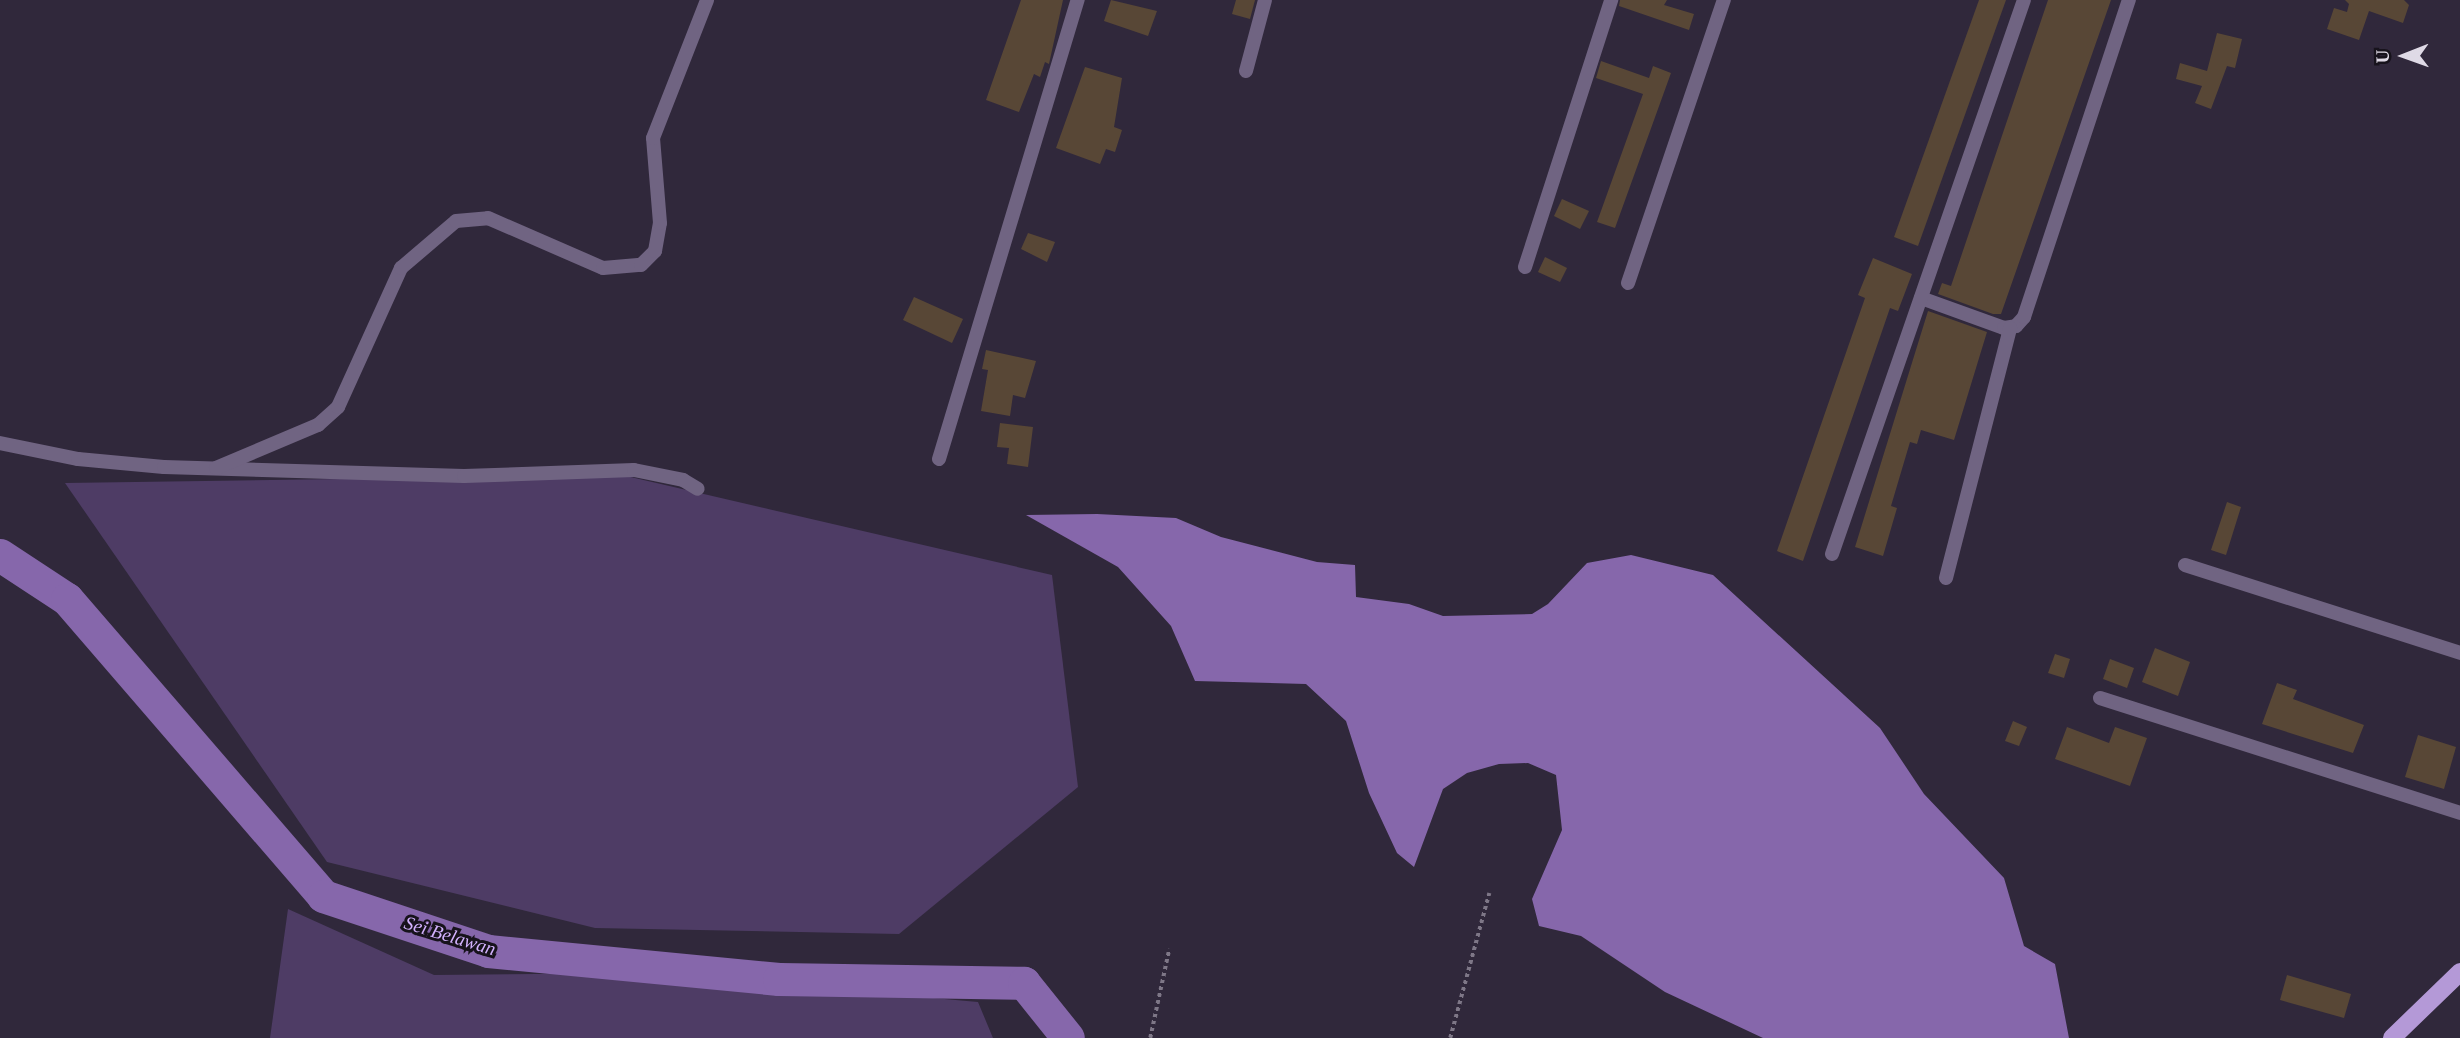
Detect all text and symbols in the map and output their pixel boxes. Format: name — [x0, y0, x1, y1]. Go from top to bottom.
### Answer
north arrow — [2369, 21, 2439, 91]
text: U — [2372, 49, 2393, 63]
water label: Sei Belawan — [402, 911, 498, 961]

